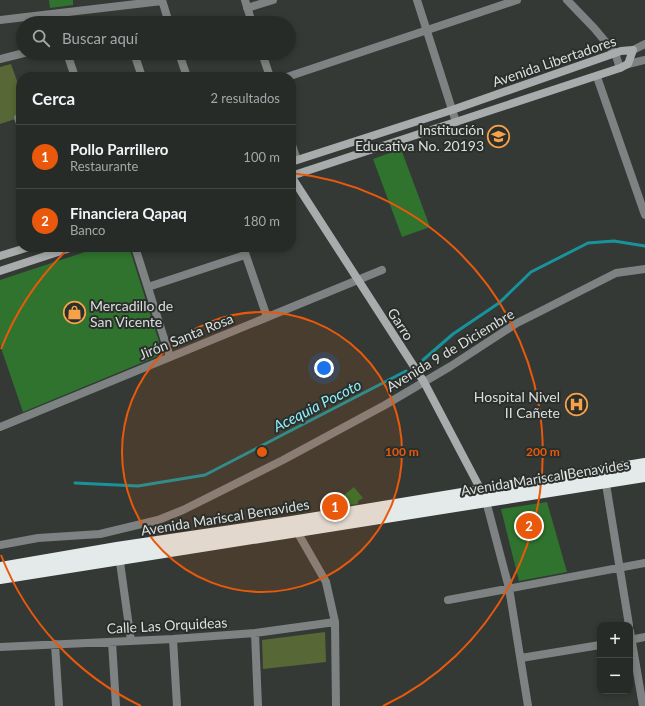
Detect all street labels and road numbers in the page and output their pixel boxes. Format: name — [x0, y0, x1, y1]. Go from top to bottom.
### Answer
street label: Avenida Libertadores — [490, 32, 618, 90]
street label: Avenida 9 de Diciembre — [383, 305, 517, 395]
street label: Garro — [384, 305, 418, 343]
street label: Jirón Santa Rosa — [136, 309, 236, 363]
street label: Avenida Mariscal Benavides — [459, 455, 631, 499]
street label: Avenida Mariscal Benavides — [139, 495, 311, 539]
street label: Calle Las Orquideas — [106, 613, 228, 637]

